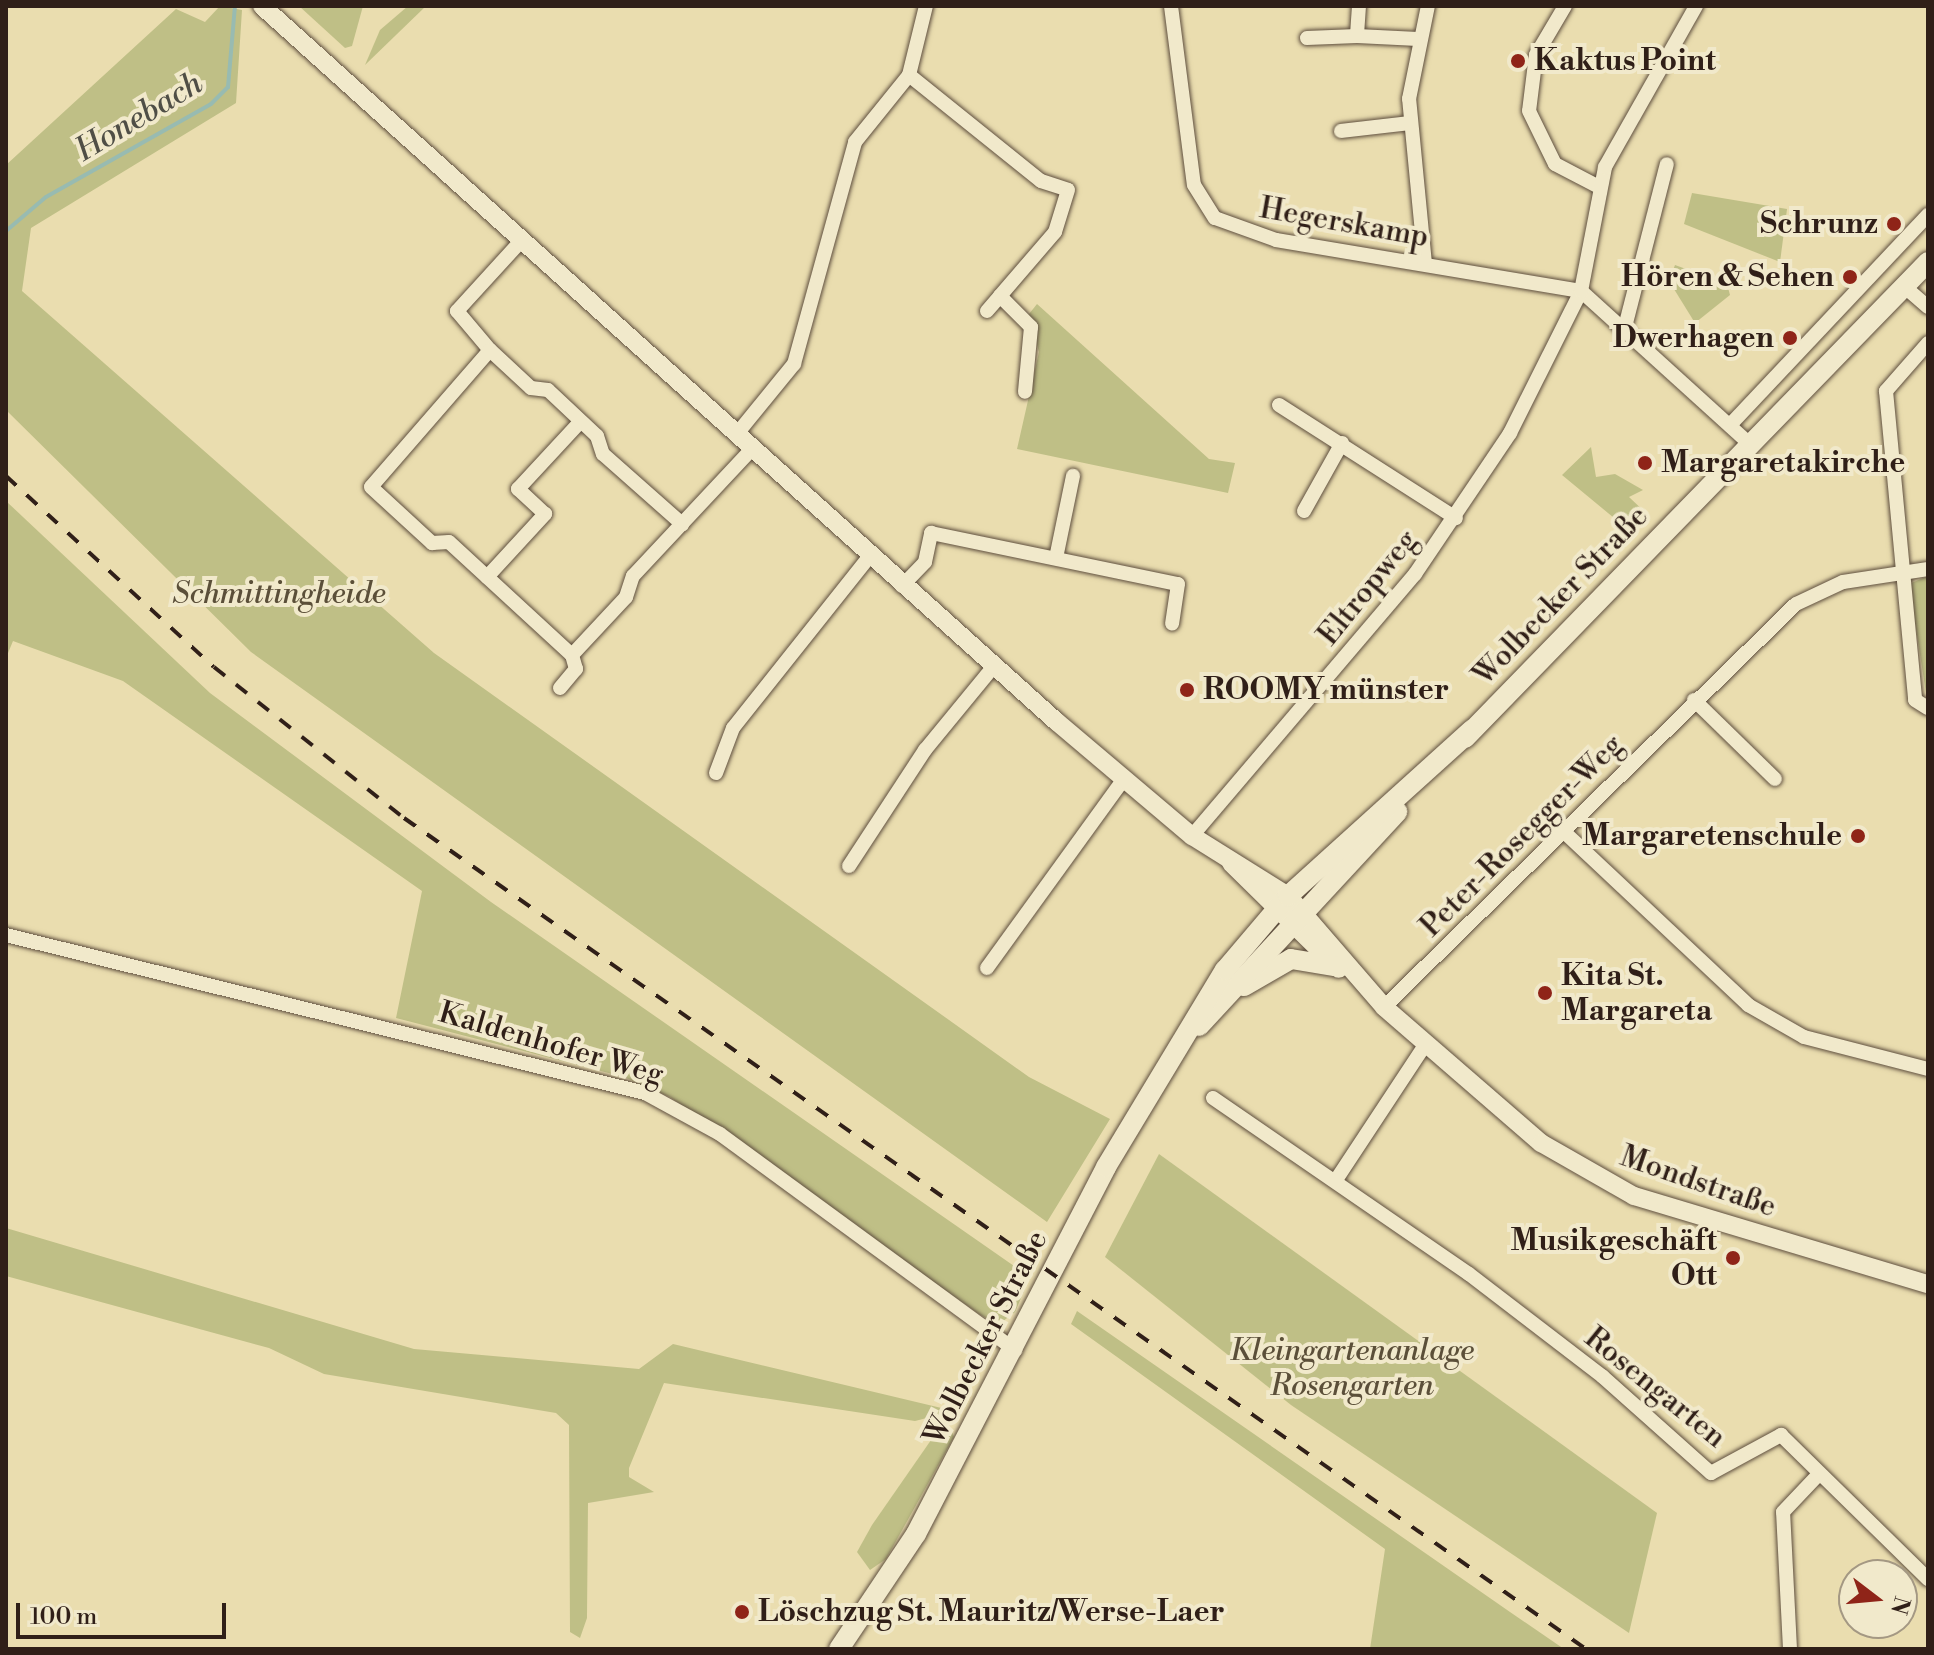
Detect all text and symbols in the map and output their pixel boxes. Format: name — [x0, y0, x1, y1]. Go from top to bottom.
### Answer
place label: Kaktus Point — [1534, 43, 1716, 79]
marker: Kaktus Point — [1509, 52, 1527, 70]
water label: Honebach — [69, 64, 209, 170]
street label: Hegerskamp — [1257, 190, 1431, 256]
place label: Schrunz — [1760, 206, 1878, 242]
marker: Schrunz — [1885, 215, 1903, 233]
place label: Hören & Sehen — [1621, 259, 1834, 295]
marker: Hören & Sehen — [1841, 268, 1859, 286]
place label: Dwerhagen — [1613, 320, 1774, 356]
marker: Dwerhagen — [1781, 329, 1799, 347]
place label: Margaretakirche — [1661, 445, 1905, 481]
marker: Margaretakirche — [1636, 454, 1654, 472]
street label: Wolbecker Straße — [1466, 499, 1656, 693]
street label: Eltropweg — [1311, 523, 1425, 653]
park label: Schmittingheide — [172, 576, 386, 612]
place label: ROOMY münster — [1203, 672, 1449, 708]
marker: ROOMY münster — [1178, 681, 1196, 699]
street label: Peter-Rosegger-Weg — [1413, 727, 1631, 945]
place label: Margaretenschule — [1582, 818, 1842, 854]
marker: Margaretenschule — [1849, 827, 1867, 845]
place label: Kita St. Margareta — [1561, 958, 1712, 1028]
marker: Kita St. Margareta — [1536, 984, 1554, 1002]
street label: Kaldenhofer Weg — [435, 995, 667, 1093]
street label: Mondstraße — [1615, 1139, 1781, 1225]
place label: Musikgeschäft Ott — [1511, 1223, 1717, 1294]
street label: Wolbecker Straße — [916, 1225, 1056, 1451]
marker: Musikgeschäft Ott — [1724, 1249, 1742, 1267]
street label: Rosengarten — [1577, 1320, 1733, 1456]
park label: Kleingartenanlage Rosengarten — [1230, 1333, 1474, 1404]
north arrow — [1838, 1559, 1918, 1639]
scale bar — [20, 1587, 230, 1637]
text: N — [1884, 1593, 1915, 1617]
place label: Löschzug St. Mauritz/Werse-Laer — [758, 1594, 1225, 1630]
text: 100 m — [30, 1602, 97, 1632]
marker: Löschzug St. Mauritz/Werse-Laer — [733, 1603, 751, 1621]

